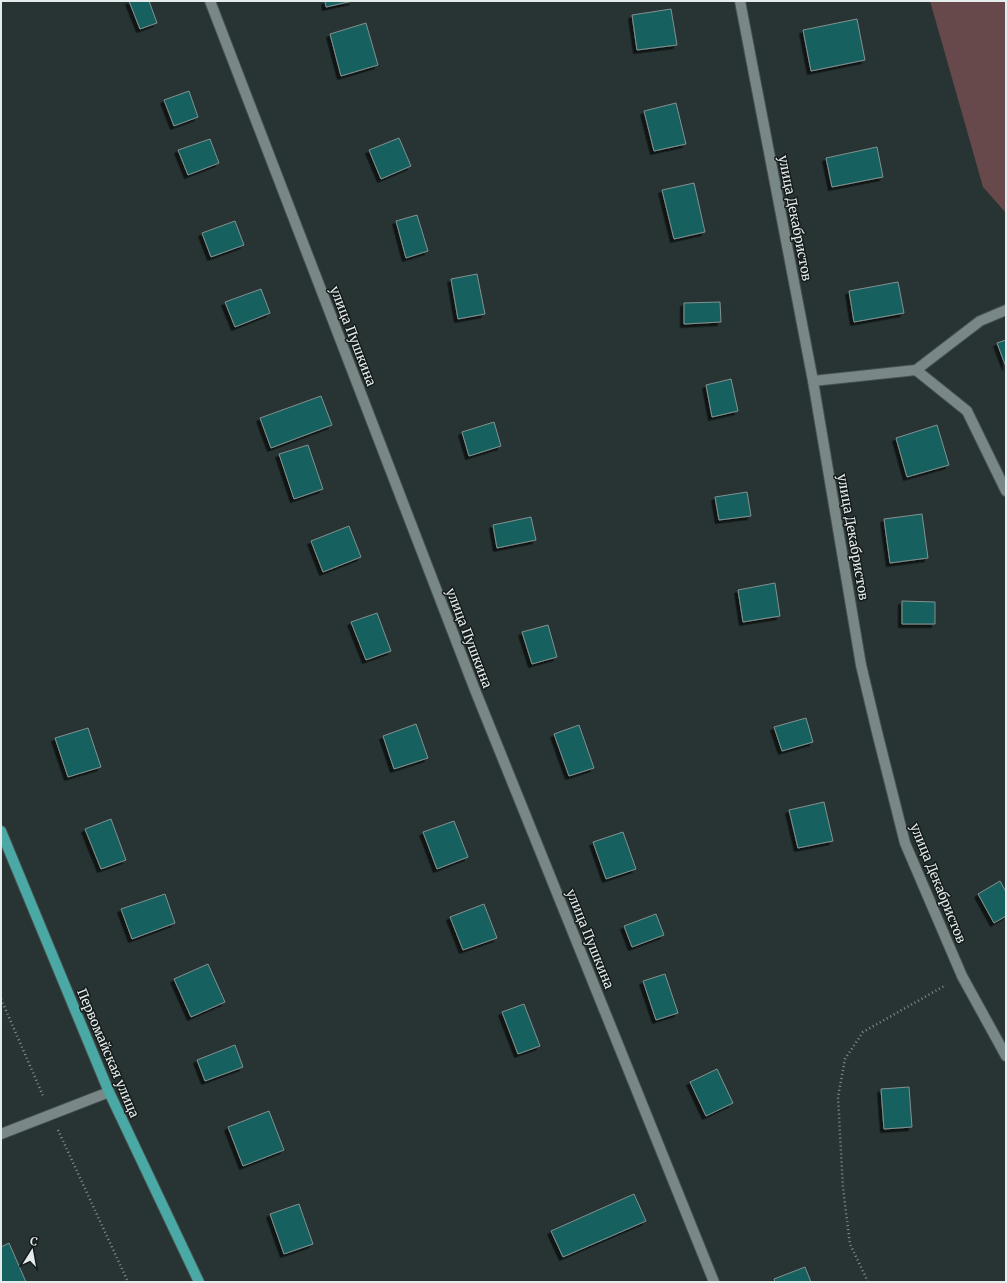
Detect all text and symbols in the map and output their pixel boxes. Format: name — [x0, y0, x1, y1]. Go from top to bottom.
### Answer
street label: улица Декабристов — [774, 154, 816, 283]
street label: улица Пушкина — [326, 284, 380, 389]
street label: улица Декабристов — [834, 473, 873, 602]
street label: улица Пушкина — [442, 586, 496, 691]
street label: улица Декабристов — [906, 821, 970, 946]
street label: улица Пушкина — [562, 887, 618, 991]
street label: Первомайская улица — [73, 986, 143, 1120]
north arrow — [12, 1231, 52, 1271]
text: С — [29, 1234, 39, 1249]

